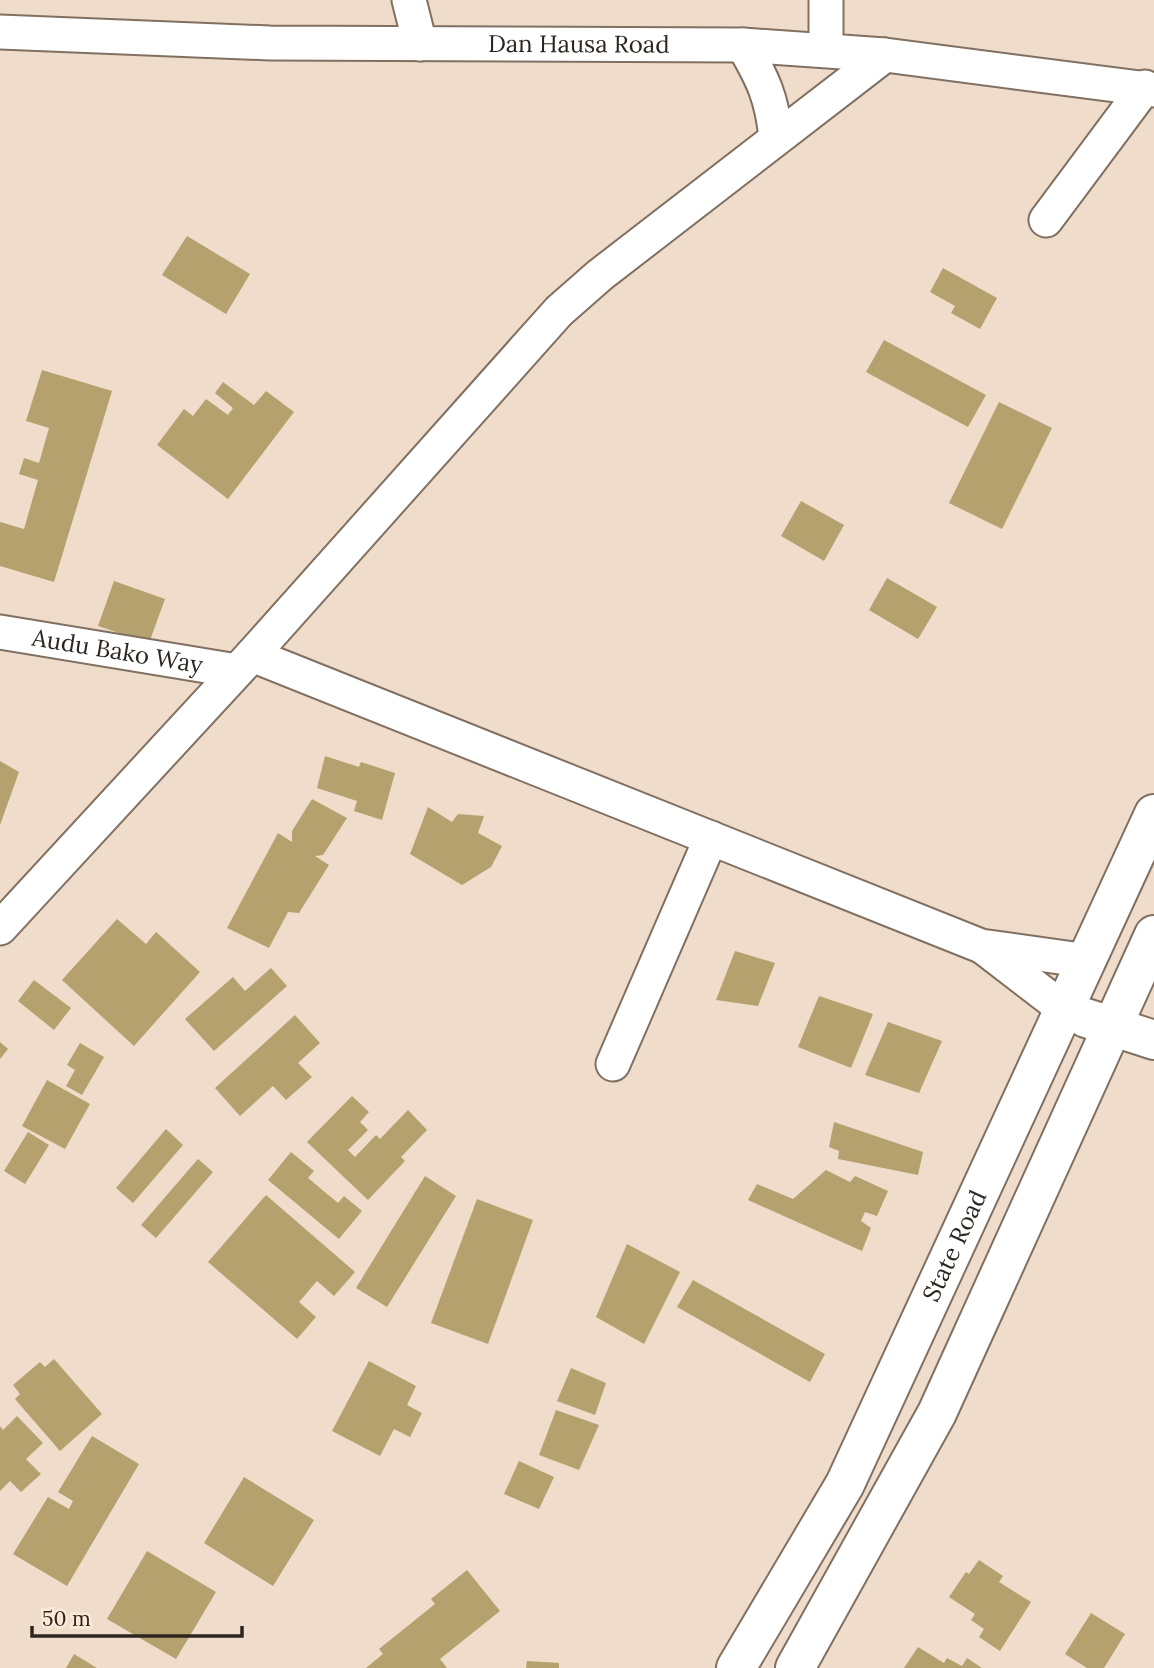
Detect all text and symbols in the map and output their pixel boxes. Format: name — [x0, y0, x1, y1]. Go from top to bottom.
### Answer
street label: Dan Hausa Road — [488, 28, 670, 60]
street label: Audu Bako Way — [29, 621, 205, 680]
street label: State Road — [915, 1185, 993, 1306]
scale bar — [32, 1594, 242, 1638]
text: 50 m — [42, 1605, 91, 1632]

